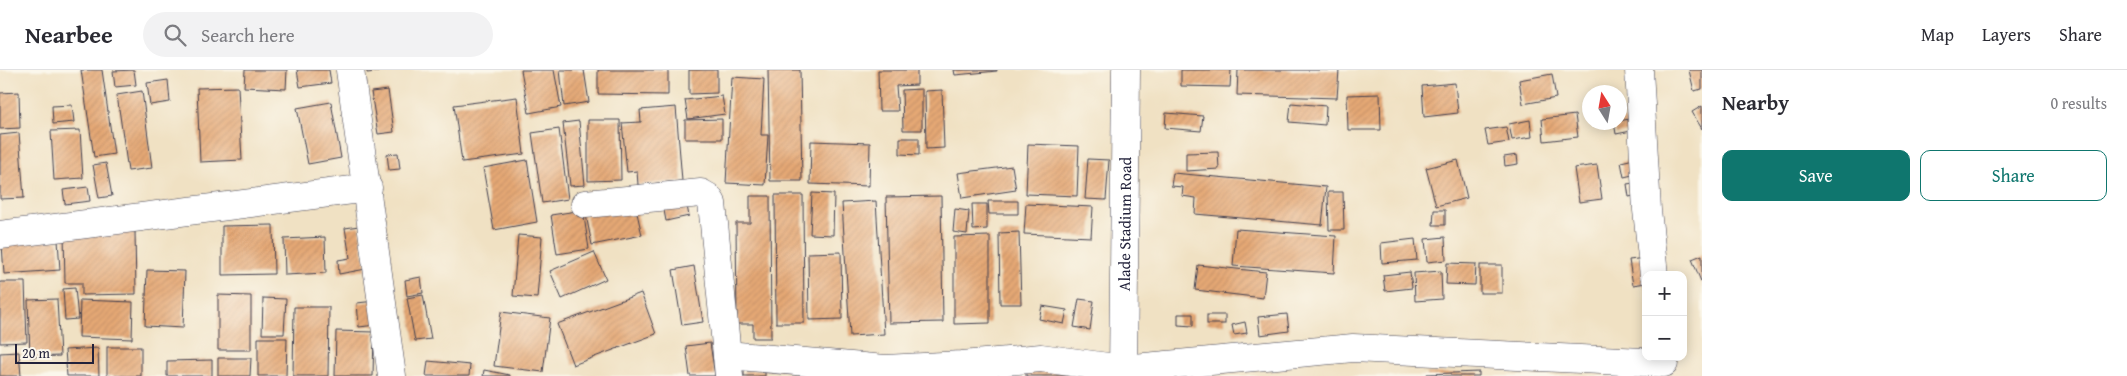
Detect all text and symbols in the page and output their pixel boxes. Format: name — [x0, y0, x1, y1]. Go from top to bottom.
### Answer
search box — [143, 12, 493, 57]
text: Nearbee — [25, 17, 113, 52]
icon: search — [161, 21, 189, 49]
text: Search here — [201, 21, 295, 49]
text: Map — [1921, 21, 1954, 48]
text: Layers — [1982, 21, 2031, 48]
text: Share — [2059, 21, 2102, 48]
north arrow — [1582, 85, 1627, 130]
text: Nearby — [1722, 87, 1789, 118]
text: 0 results — [2050, 91, 2107, 115]
button: Save — [1722, 150, 1910, 201]
button: Share — [1920, 150, 2107, 201]
street label: Alade Stadium Road — [1112, 156, 1137, 291]
map controls — [1642, 271, 1687, 361]
button: + — [1642, 271, 1687, 316]
button: − — [1642, 316, 1687, 361]
scale bar — [15, 341, 94, 364]
text: 20 m — [22, 343, 50, 363]

